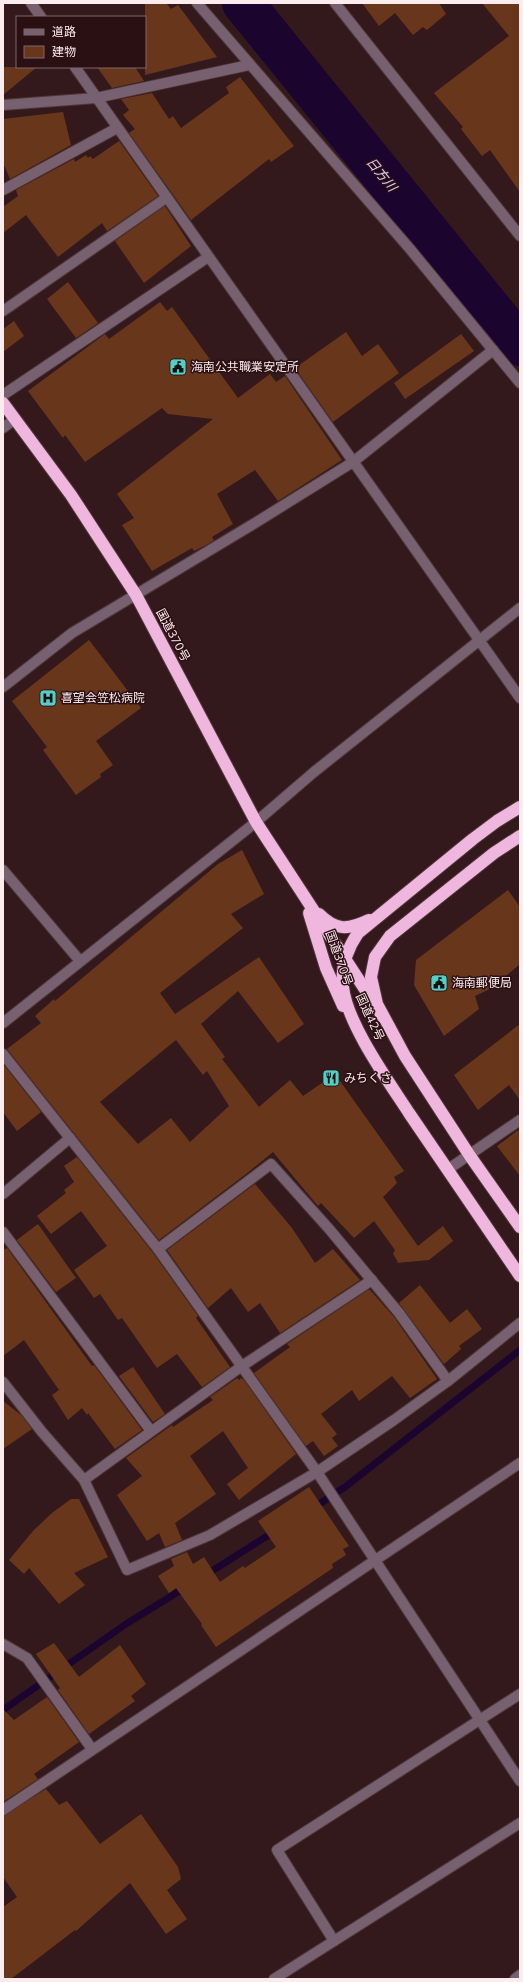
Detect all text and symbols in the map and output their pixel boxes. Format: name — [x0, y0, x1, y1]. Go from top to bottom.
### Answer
legend — [16, 16, 146, 68]
text: 道路 — [52, 24, 76, 39]
text: 建物 — [52, 44, 76, 59]
water label: 日方川 — [364, 154, 402, 196]
public building icon: 海南公共職業安定所 — [168, 357, 188, 377]
place label: 海南公共職業安定所 — [191, 359, 299, 374]
street label: 国道370号 — [153, 606, 194, 664]
hospital icon: 喜望会笠松病院 — [38, 688, 58, 708]
place label: 喜望会笠松病院 — [61, 690, 145, 705]
street label: 国道370号 — [323, 928, 356, 987]
public building icon: 海南郵便局 — [429, 973, 449, 993]
place label: 海南郵便局 — [452, 975, 512, 990]
street label: 国道42号 — [353, 991, 388, 1043]
restaurant icon: みちくさ — [321, 1068, 341, 1088]
place label: みちくさ — [344, 1070, 392, 1085]

